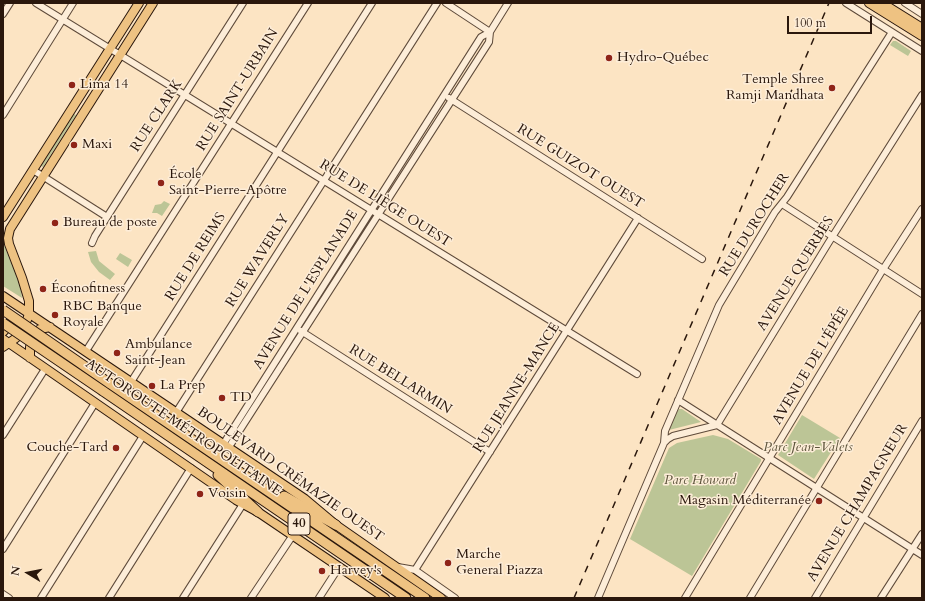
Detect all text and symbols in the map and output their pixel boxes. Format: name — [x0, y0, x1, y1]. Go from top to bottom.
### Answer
scale bar — [789, 8, 874, 34]
text: 100 m — [794, 15, 826, 31]
street label: RUE SAINT-URBAIN — [194, 26, 282, 154]
place label: Hydro-Québec — [617, 50, 709, 66]
marker: Hydro-Québec — [604, 53, 614, 63]
place label: Temple Shree Ramji Mandhata — [726, 72, 824, 104]
place label: Lima 14 — [80, 77, 128, 93]
street label: RUE CLARK — [127, 77, 187, 155]
marker: Lima 14 — [67, 80, 77, 90]
marker: Temple Shree Ramji Mandhata — [827, 83, 837, 93]
street label: RUE GUIZOT OUEST — [513, 121, 647, 213]
place label: Maxi — [82, 137, 112, 153]
marker: Maxi — [69, 140, 79, 150]
street label: RUE DE LIÈGE OUEST — [316, 157, 454, 251]
place label: École Saint-Pierre-Apôtre — [169, 167, 287, 200]
street label: RUE DUROCHER — [716, 170, 794, 280]
marker: École Saint-Pierre-Apôtre — [156, 178, 166, 188]
street label: AVENUE DE L'ESPLANADE — [250, 207, 362, 373]
street label: RUE DE REIMS — [162, 210, 230, 304]
street label: RUE WAVERLY — [223, 211, 293, 311]
street label: AVENUE QUERBES — [754, 214, 838, 334]
place label: Bureau de poste — [63, 215, 157, 231]
marker: Bureau de poste — [50, 218, 60, 228]
place label: Éconofitness — [51, 281, 125, 297]
marker: Éconofitness — [38, 284, 48, 294]
place label: RBC Banque Royale — [63, 299, 142, 332]
street label: AVENUE DE L'ÉPÉE — [769, 304, 853, 428]
marker: RBC Banque Royale — [50, 310, 60, 320]
street label: RUE JEANNE-MANCE — [470, 320, 564, 456]
place label: Ambulance Saint-Jean — [125, 337, 192, 370]
street label: RUE BELLARMIN — [345, 342, 455, 418]
marker: Ambulance Saint-Jean — [112, 348, 122, 358]
street label: AUTOROUTE MÉTROPOLITAINE — [82, 356, 284, 500]
place label: La Prep — [160, 378, 205, 394]
marker: La Prep — [147, 381, 157, 391]
place label: TD — [230, 390, 252, 406]
marker: TD — [217, 393, 227, 403]
street label: BOULEVARD CRÉMAZIE OUEST — [193, 404, 387, 546]
street label: AVENUE CHAMPAGNEUR — [804, 421, 912, 585]
place label: Couche-Tard — [27, 440, 108, 456]
park label: Parc Jean-Valets — [763, 440, 853, 456]
marker: Couche-Tard — [111, 443, 121, 453]
park label: Parc Howard — [664, 473, 736, 489]
place label: Voisin — [208, 486, 246, 502]
marker: Voisin — [195, 489, 205, 499]
place label: Magasin Méditerranée — [679, 493, 811, 509]
marker: Magasin Méditerranée — [814, 496, 824, 506]
road number: 40 — [288, 513, 310, 535]
place label: Marche General Piazza — [456, 547, 543, 580]
north arrow — [8, 553, 48, 593]
marker: Marche General Piazza — [443, 558, 453, 568]
place label: Harvey's — [330, 563, 382, 579]
text: N — [7, 565, 24, 577]
marker: Harvey's — [317, 566, 327, 576]

